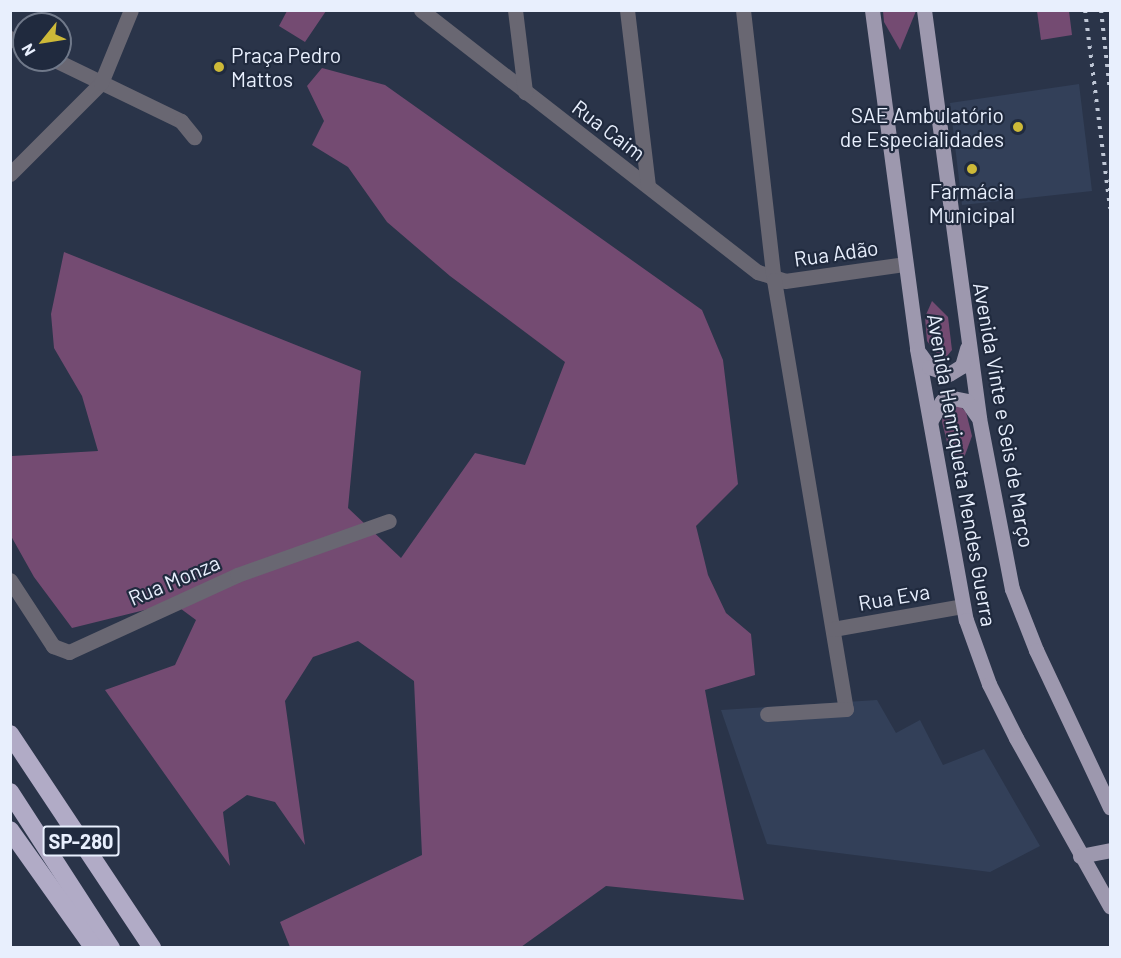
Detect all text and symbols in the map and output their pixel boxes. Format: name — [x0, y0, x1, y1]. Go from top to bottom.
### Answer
north arrow — [12, 12, 72, 72]
text: N — [17, 41, 39, 60]
place label: Praça Pedro Mattos — [231, 42, 341, 92]
marker: Praça Pedro Mattos — [212, 60, 226, 74]
street label: Rua Caim — [567, 94, 651, 166]
place label: SAE Ambulatório de Especialidades — [840, 102, 1004, 152]
marker: SAE Ambulatório de Especialidades — [1009, 118, 1027, 136]
marker: Farmácia Municipal — [965, 162, 979, 176]
place label: Farmácia Municipal — [929, 178, 1015, 228]
street label: Rua Adão — [792, 235, 880, 271]
street label: Avenida Vinte e Seis de Março — [968, 280, 1040, 550]
street label: Avenida Henriqueta Mendes Guerra — [922, 312, 1002, 628]
street label: Rua Monza — [124, 549, 224, 611]
street label: Rua Eva — [856, 578, 932, 616]
road number: SP-280 — [42, 824, 120, 858]

